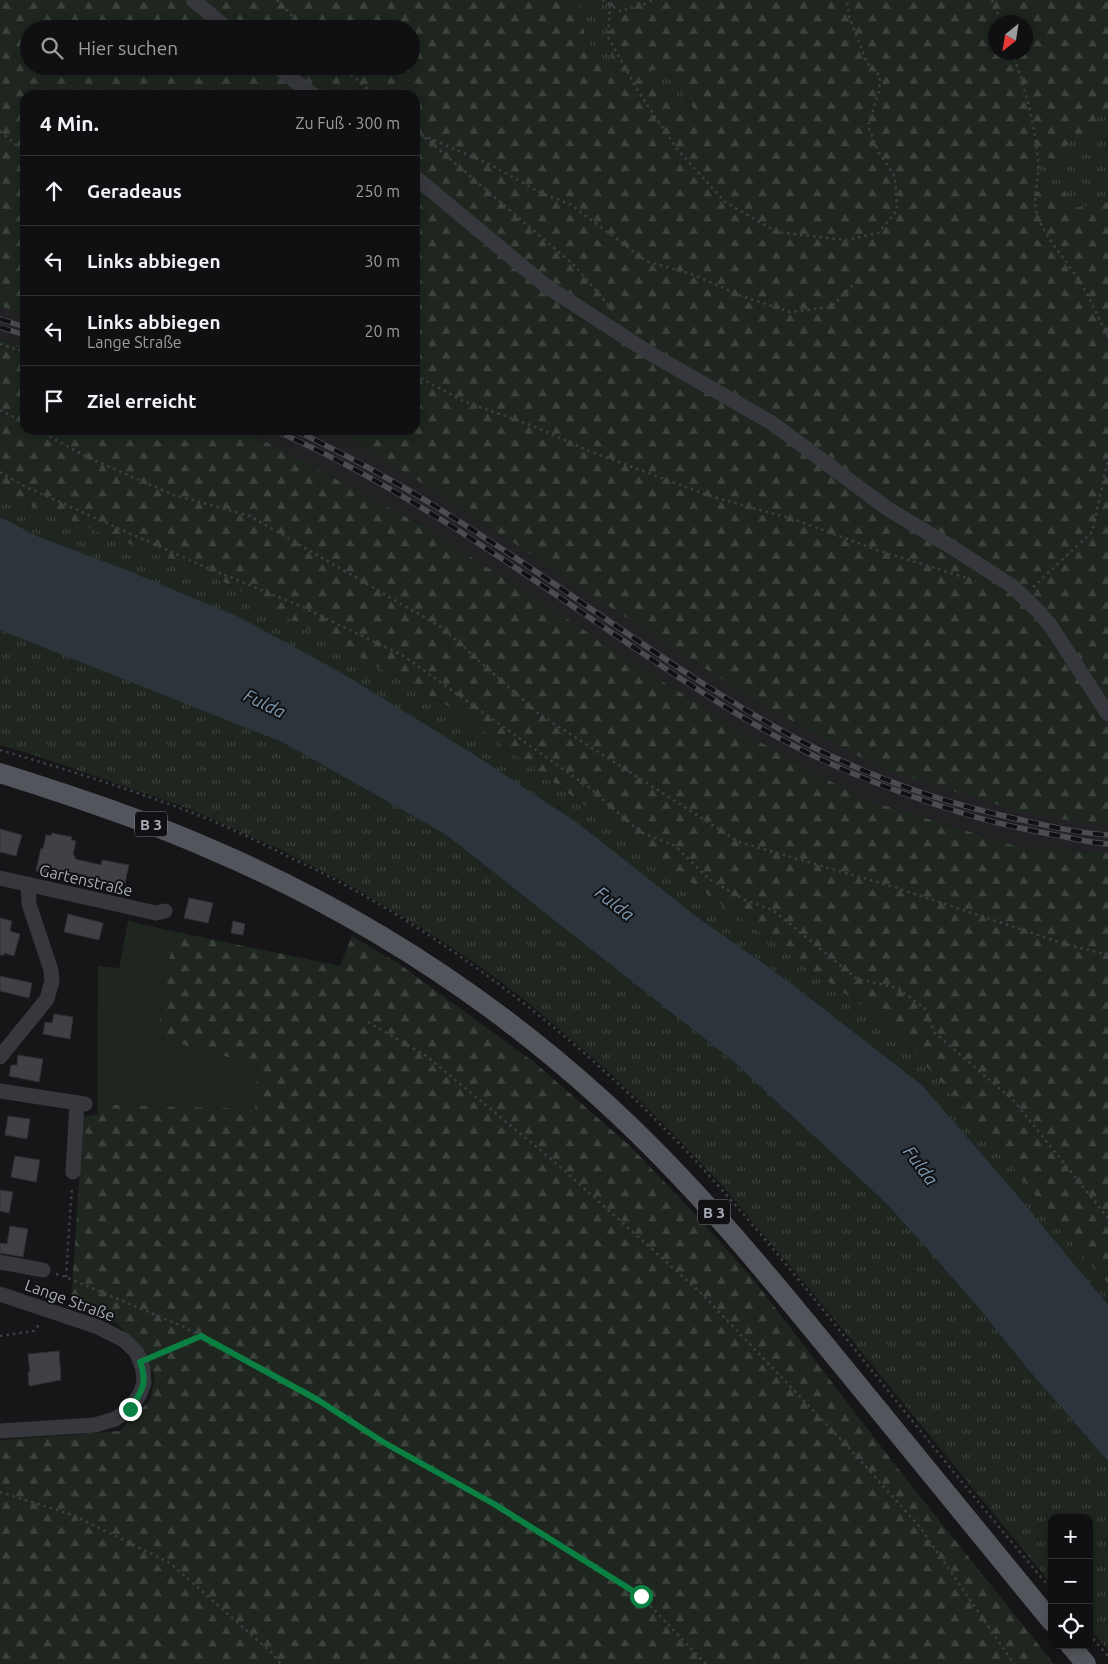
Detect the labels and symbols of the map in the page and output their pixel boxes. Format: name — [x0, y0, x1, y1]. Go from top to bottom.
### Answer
north arrow — [988, 15, 1033, 60]
water label: Fulda — [241, 684, 289, 722]
road number: B 3 — [135, 812, 167, 836]
street label: Gartenstraße — [38, 861, 134, 899]
water label: Fulda — [592, 882, 639, 924]
water label: Fulda — [900, 1142, 942, 1189]
road number: B 3 — [698, 1200, 730, 1224]
street label: Lange Straße — [22, 1275, 118, 1325]
route end — [119, 1398, 142, 1421]
route start — [630, 1585, 653, 1608]

